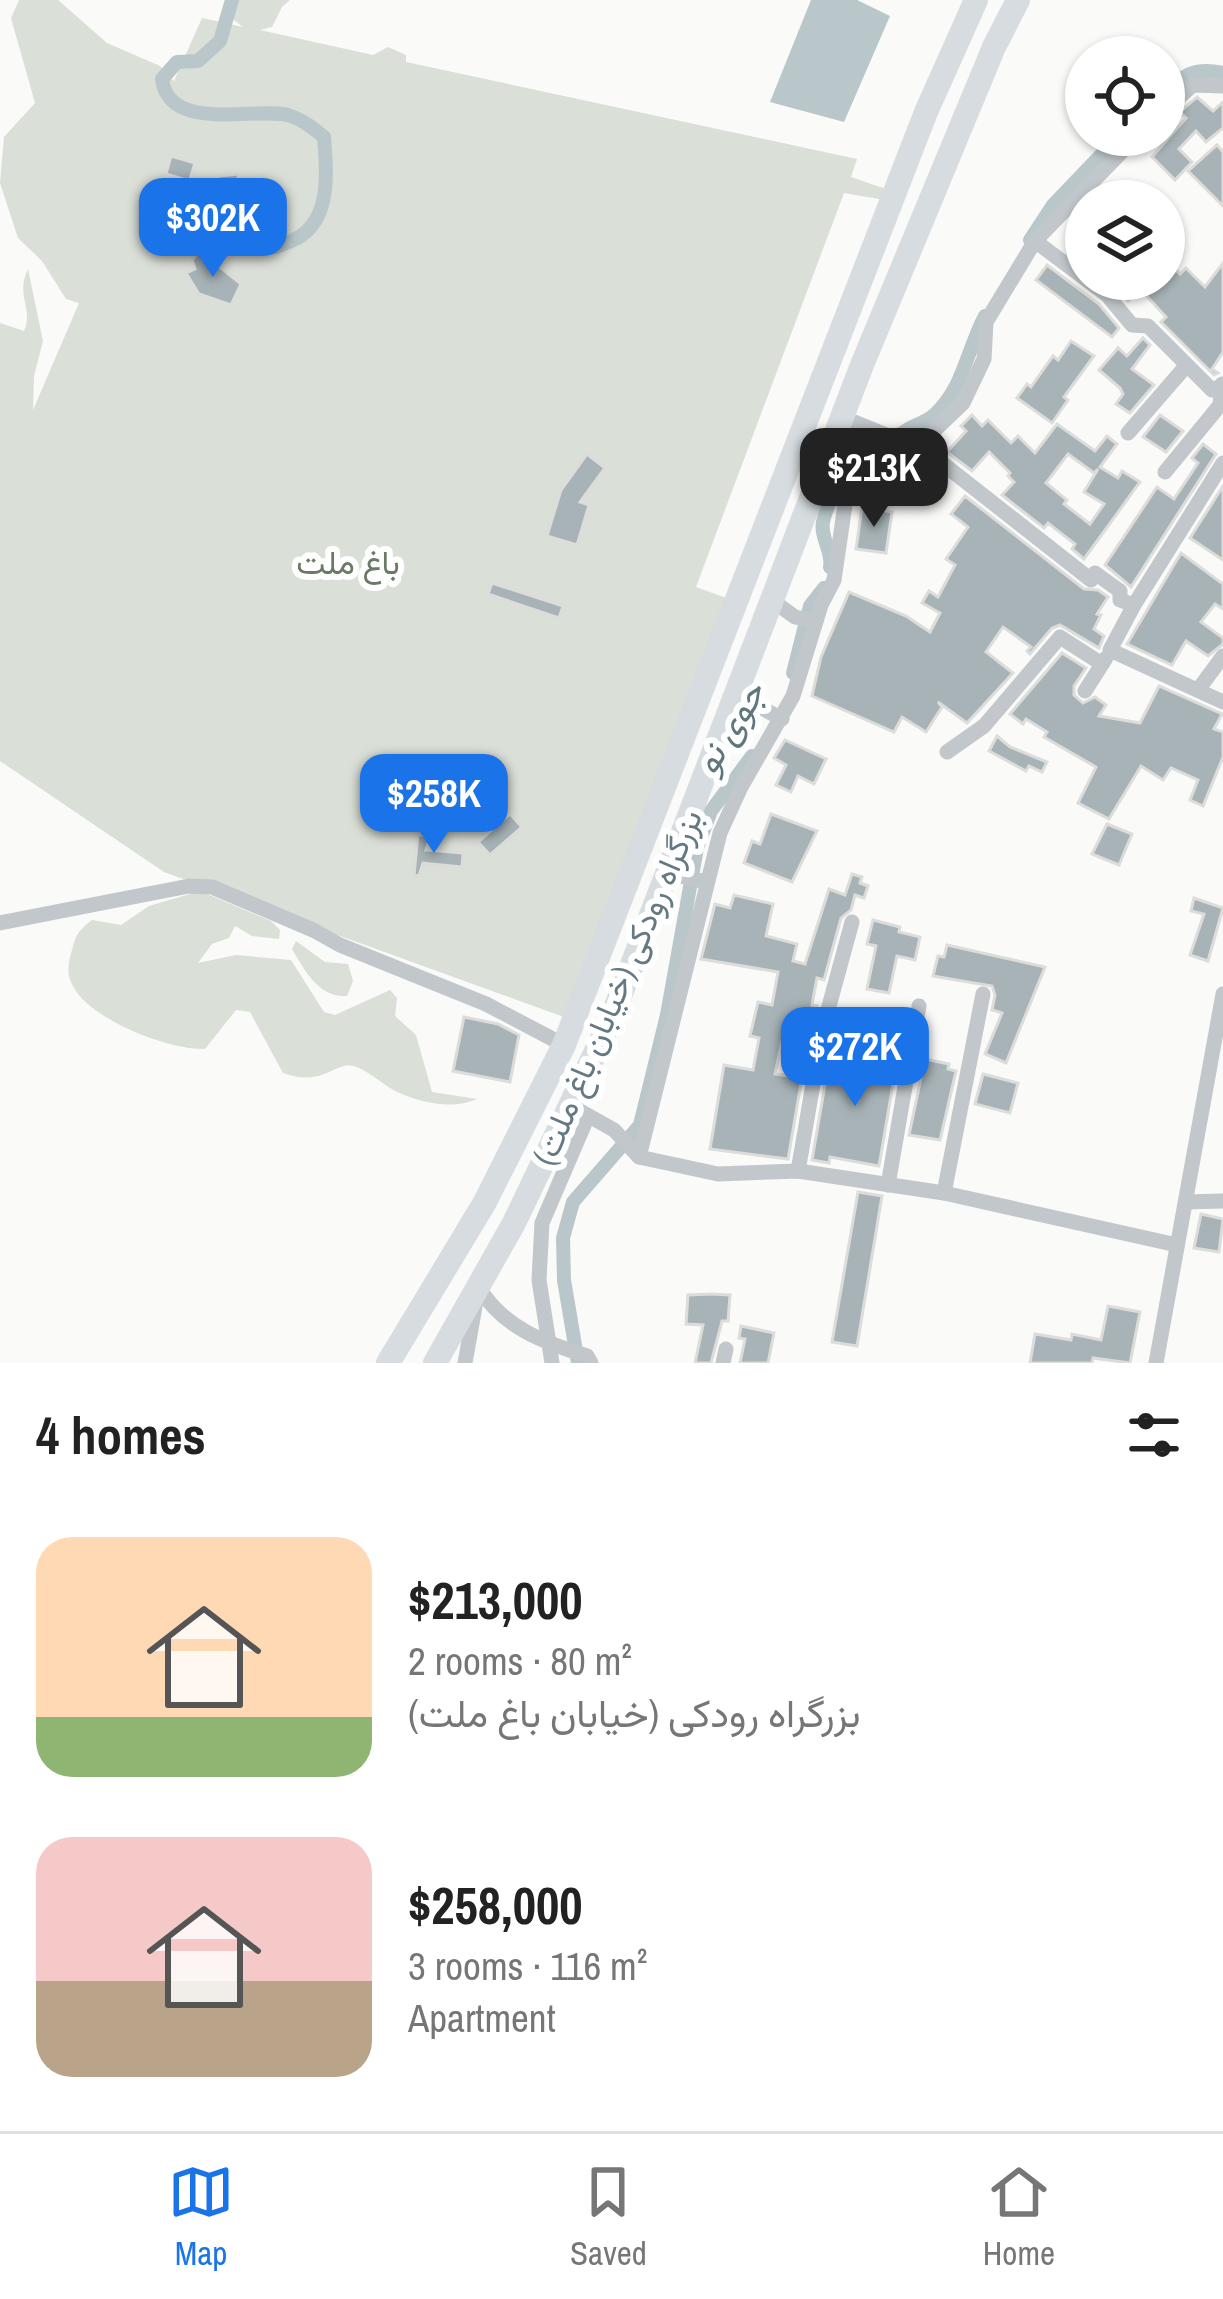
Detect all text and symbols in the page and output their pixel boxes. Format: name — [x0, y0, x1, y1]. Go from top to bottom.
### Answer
map controls — [1065, 36, 1185, 300]
button: locate — [1065, 36, 1185, 156]
pin: $302K — [129, 178, 297, 280]
button: layers — [1065, 180, 1185, 300]
text: $302K — [166, 191, 260, 243]
pin: $213K — [790, 428, 958, 530]
text: $213K — [827, 441, 921, 493]
park label: باغ ملت — [296, 540, 400, 585]
water label: جوی نو — [682, 670, 777, 782]
pin: $258K — [350, 754, 518, 856]
text: $258K — [387, 767, 481, 819]
street label: بزرگراه رودکی (خیابان باغ ملت) — [522, 802, 713, 1172]
pin: $272K — [771, 1007, 939, 1109]
text: $272K — [808, 1020, 902, 1072]
text: 4 homes — [36, 1401, 206, 1470]
icon: filters — [1121, 1402, 1187, 1468]
text: $213,000 — [408, 1566, 582, 1635]
icon: home — [132, 1585, 276, 1729]
text: 2 rooms · 80 m² — [408, 1635, 632, 1687]
text: بزرگراه رودکی (خیابان باغ ملت) — [408, 1687, 861, 1739]
text: $258,000 — [408, 1871, 582, 1940]
icon: home — [132, 1885, 276, 2029]
text: 3 rooms · 116 m² — [408, 1940, 647, 1992]
text: Apartment — [408, 1992, 556, 2044]
tab: Map — [168, 2159, 234, 2275]
tab: Saved — [570, 2159, 647, 2275]
tab: Home — [983, 2159, 1055, 2275]

